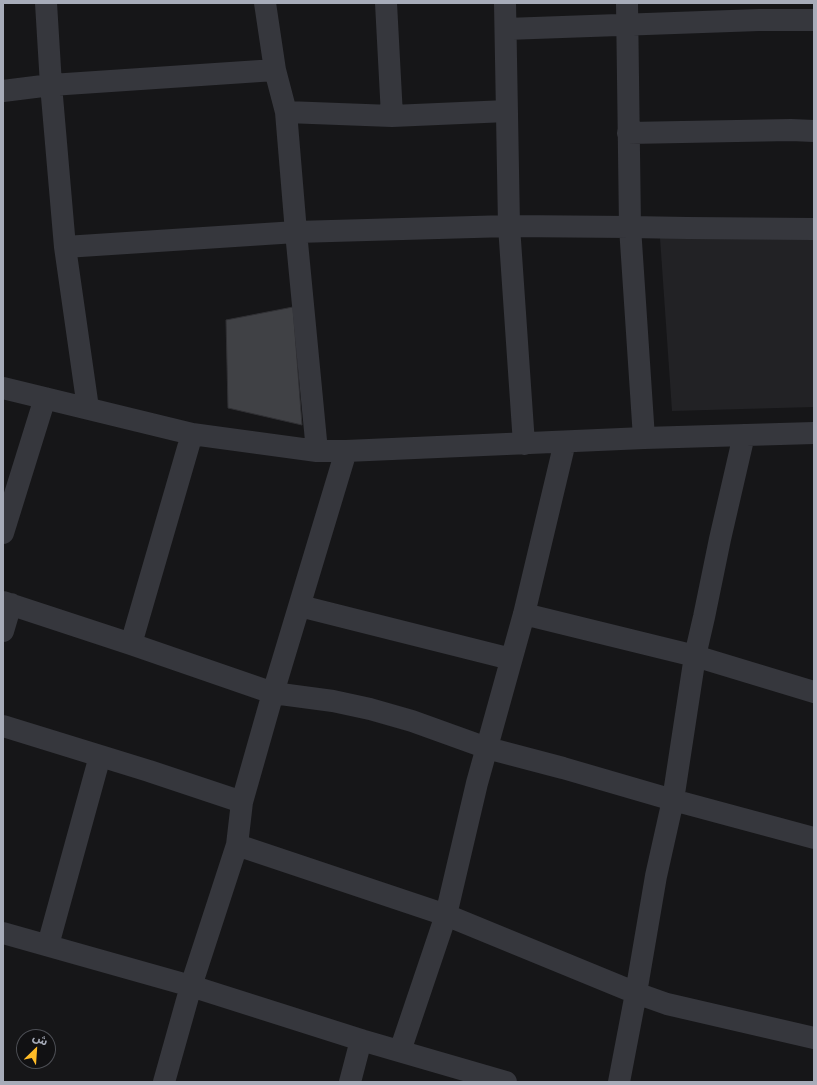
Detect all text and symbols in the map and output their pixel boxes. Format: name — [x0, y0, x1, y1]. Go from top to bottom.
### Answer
north arrow — [16, 1029, 56, 1069]
text: ش — [31, 1029, 50, 1049]

